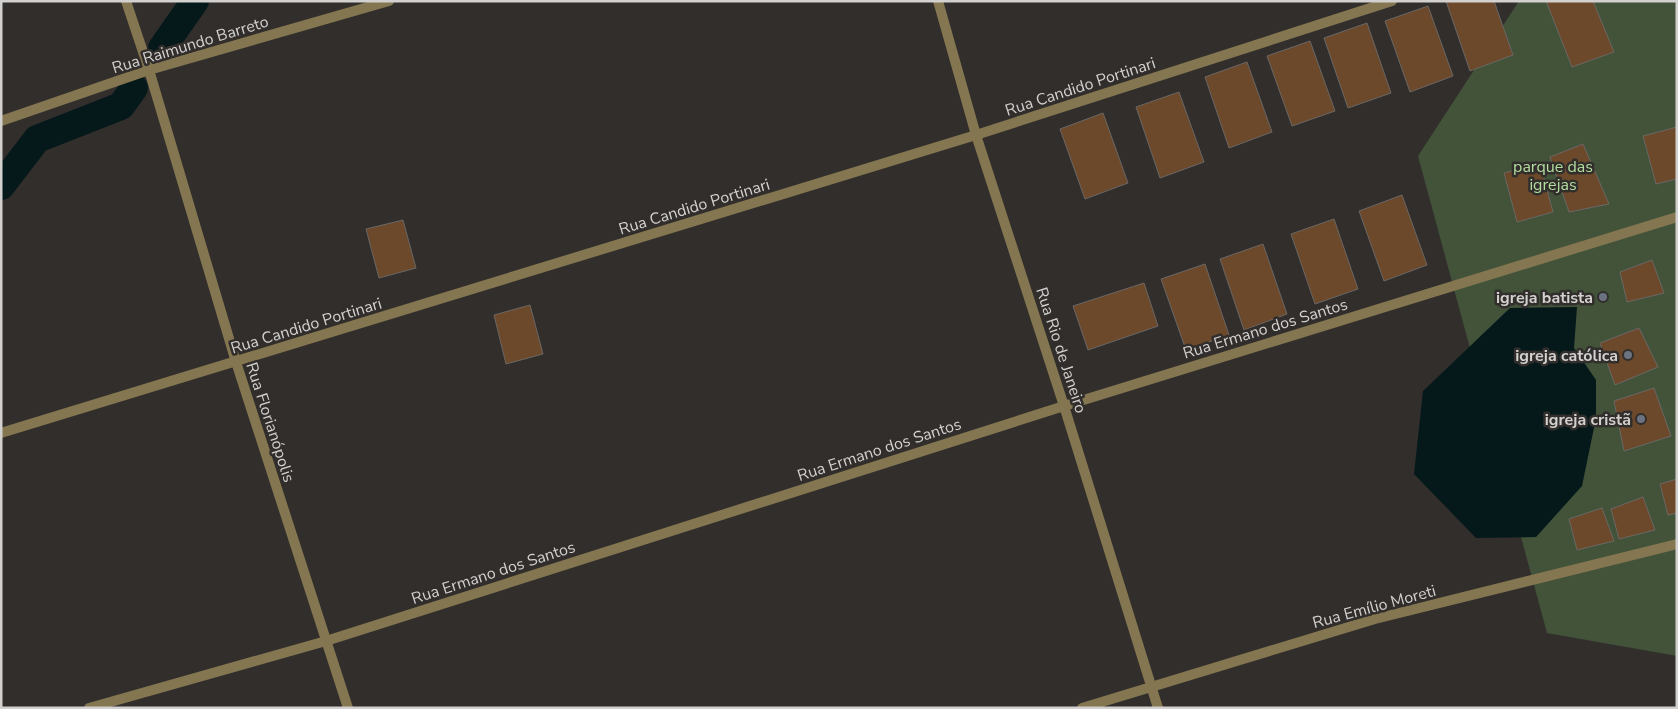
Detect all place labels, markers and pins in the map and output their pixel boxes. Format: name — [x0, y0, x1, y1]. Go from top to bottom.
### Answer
place label: igreja batista — [1496, 287, 1593, 309]
marker: igreja batista — [1597, 291, 1609, 303]
place label: igreja católica — [1515, 345, 1618, 367]
marker: igreja católica — [1622, 349, 1634, 361]
place label: igreja cristã — [1545, 409, 1631, 431]
marker: igreja cristã — [1635, 413, 1647, 425]

